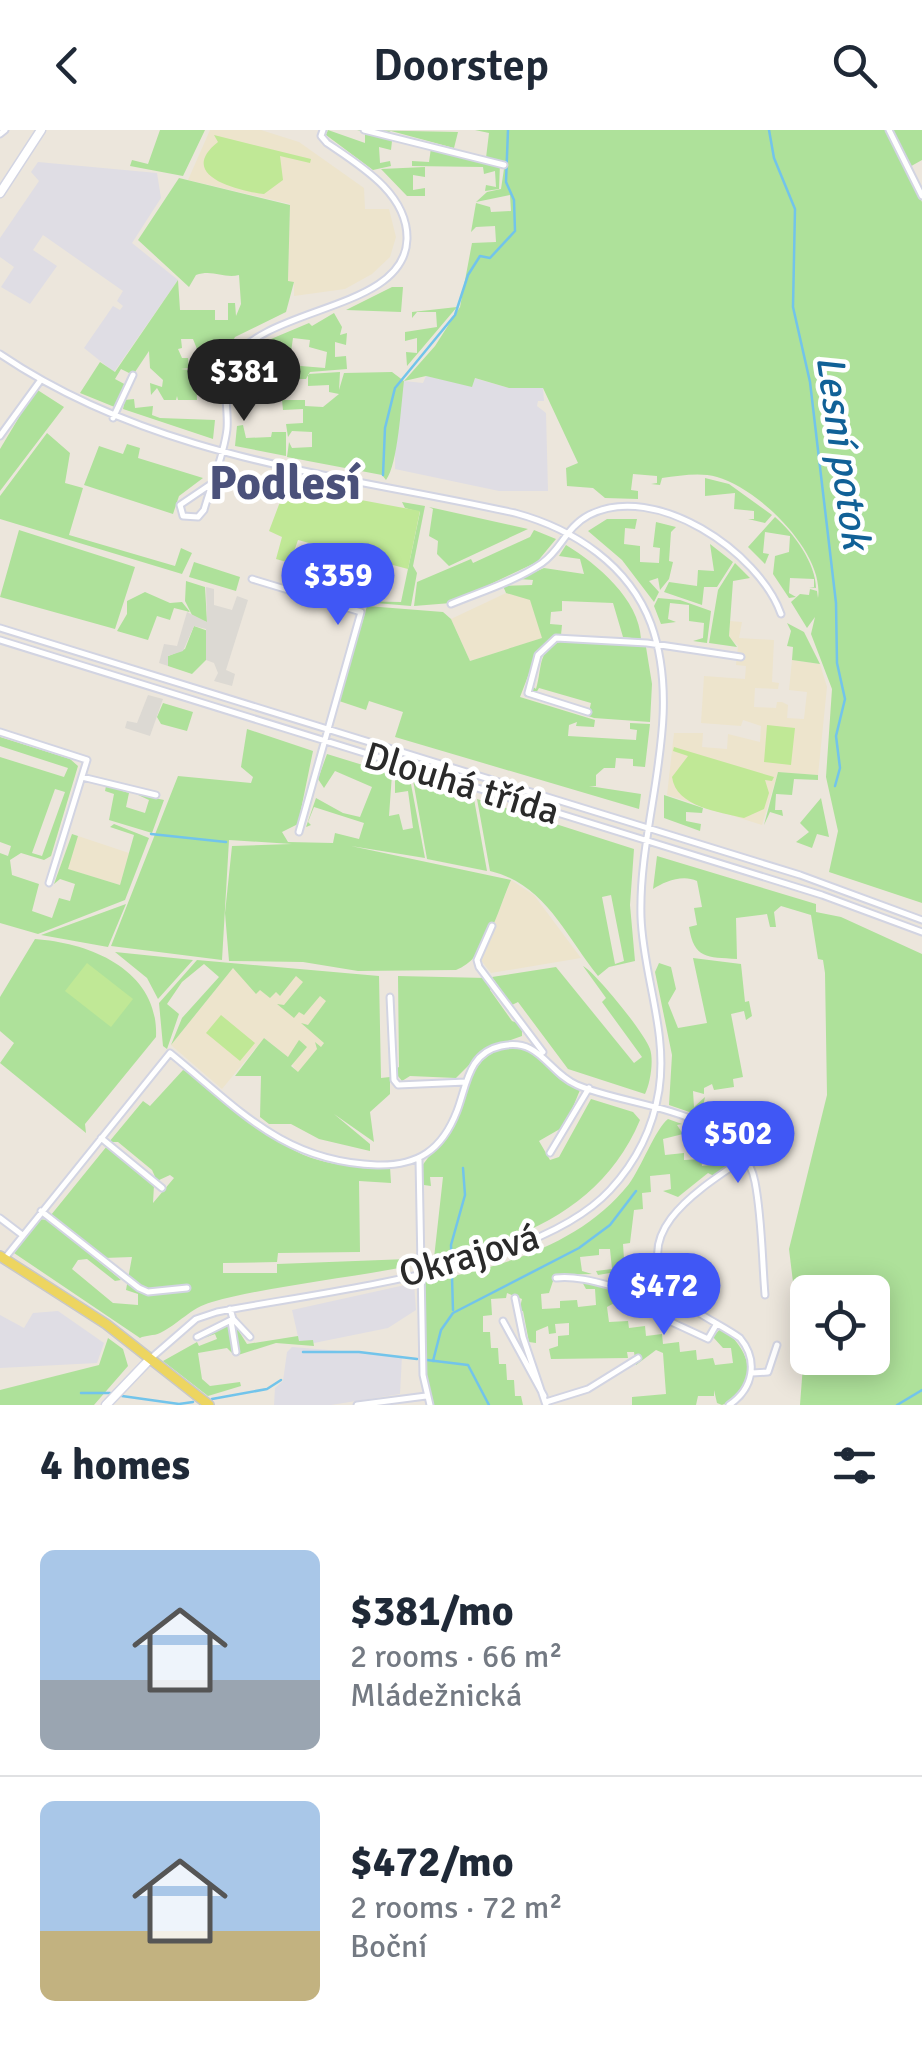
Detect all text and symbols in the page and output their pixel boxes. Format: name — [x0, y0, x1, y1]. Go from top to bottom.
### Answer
icon: back — [40, 38, 95, 93]
text: Doorstep — [373, 38, 549, 93]
icon: search — [827, 38, 882, 93]
pin: $381 — [185, 339, 303, 424]
text: $381 — [209, 352, 279, 391]
water label: Lesní potok — [805, 352, 882, 555]
district label: Podlesí — [209, 454, 362, 513]
pin: $359 — [279, 543, 397, 628]
text: $359 — [303, 556, 373, 595]
street label: Dlouhá třída — [358, 731, 565, 835]
pin: $502 — [679, 1101, 797, 1186]
text: $502 — [703, 1114, 773, 1153]
street label: Okrajová — [394, 1213, 545, 1298]
pin: $472 — [605, 1253, 723, 1338]
text: $472 — [629, 1266, 699, 1305]
map controls — [790, 1275, 890, 1375]
button: locate — [790, 1275, 890, 1375]
icon: filters — [827, 1438, 882, 1493]
text: 4 homes — [40, 1440, 190, 1491]
text: $381/mo — [350, 1586, 514, 1637]
icon: home — [120, 1590, 240, 1710]
text: 2 rooms · 66 m² — [350, 1637, 563, 1676]
text: Mládežnická — [350, 1676, 522, 1715]
text: $472/mo — [350, 1837, 514, 1888]
icon: home — [120, 1841, 240, 1961]
text: 2 rooms · 72 m² — [350, 1888, 563, 1927]
text: Boční — [350, 1927, 427, 1966]

